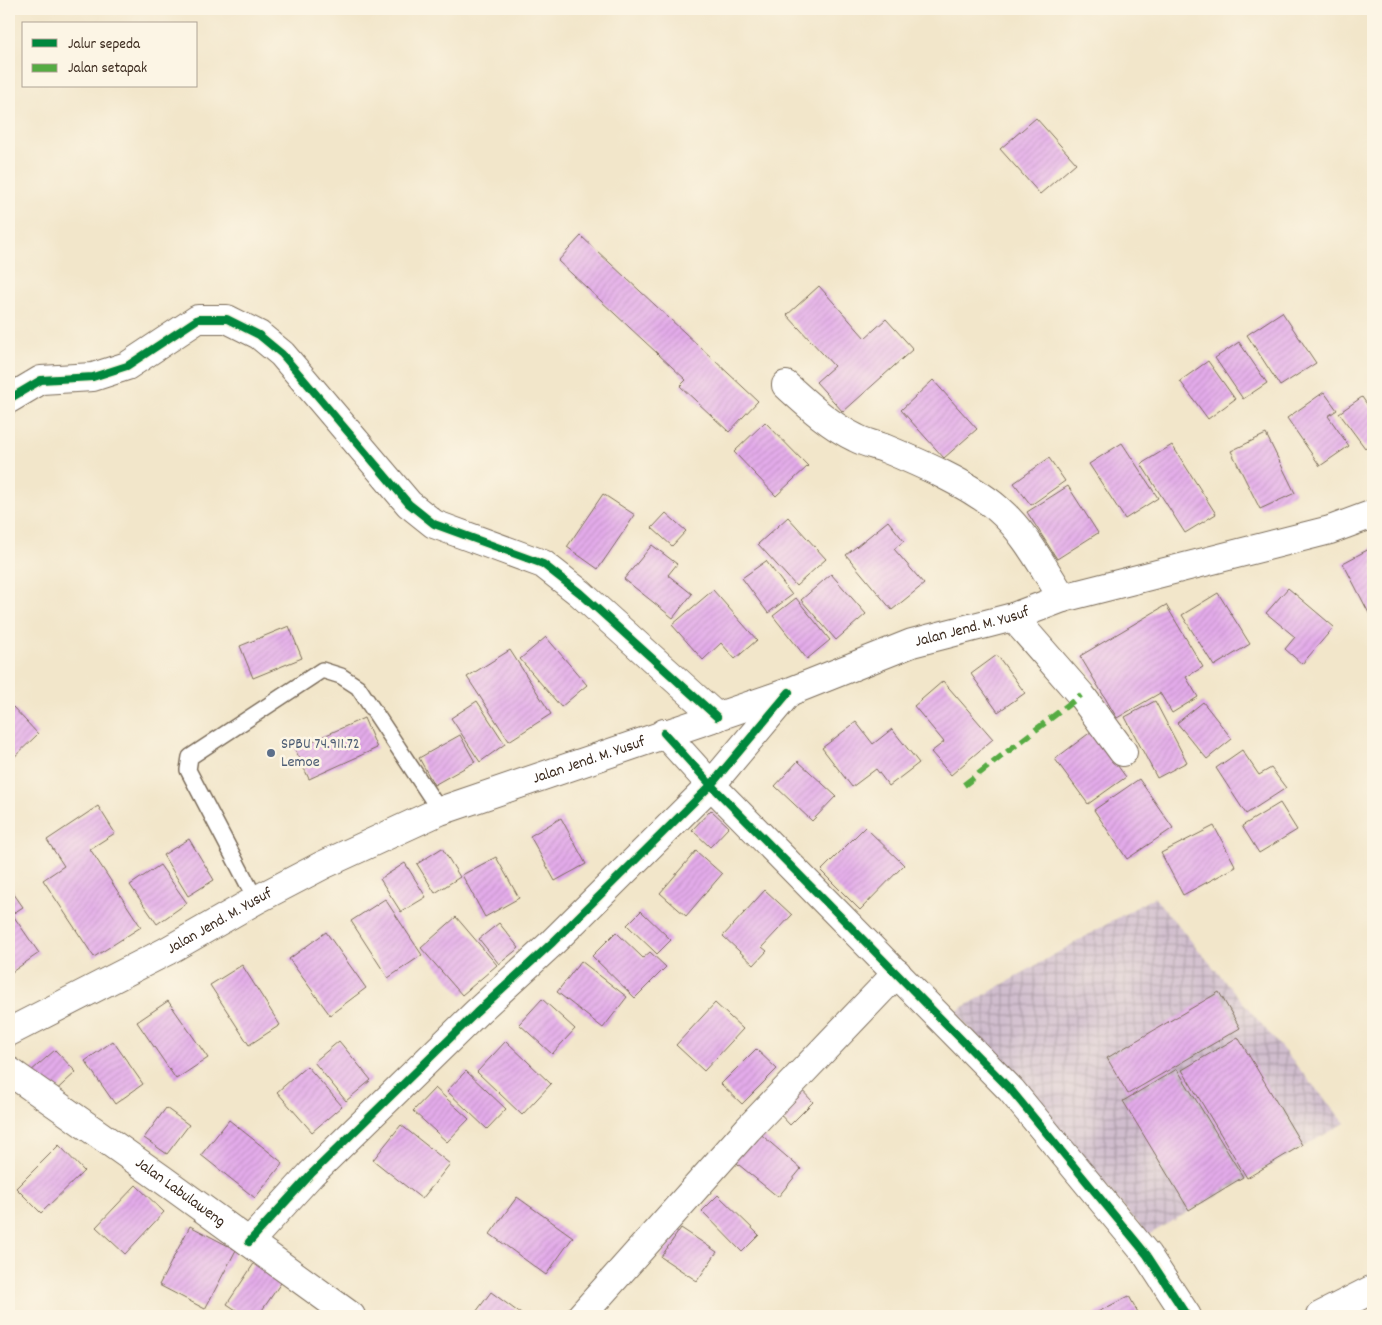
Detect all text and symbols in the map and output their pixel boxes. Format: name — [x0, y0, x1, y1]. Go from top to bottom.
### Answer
legend — [22, 22, 198, 88]
text: Jalur sepeda — [68, 34, 141, 56]
text: Jalan setapak — [68, 58, 147, 80]
street label: Jalan Jend. M. Yusuf — [912, 600, 1033, 653]
street label: Jalan Jend. M. Yusuf — [530, 730, 649, 790]
place label: SPBU 74.911.72 Lemoe — [281, 733, 360, 774]
marker: SPBU 74.911.72 Lemoe — [265, 747, 277, 759]
street label: Jalan Jend. M. Yusuf — [163, 882, 276, 960]
street label: Jalan Labulaweng — [130, 1152, 230, 1233]

